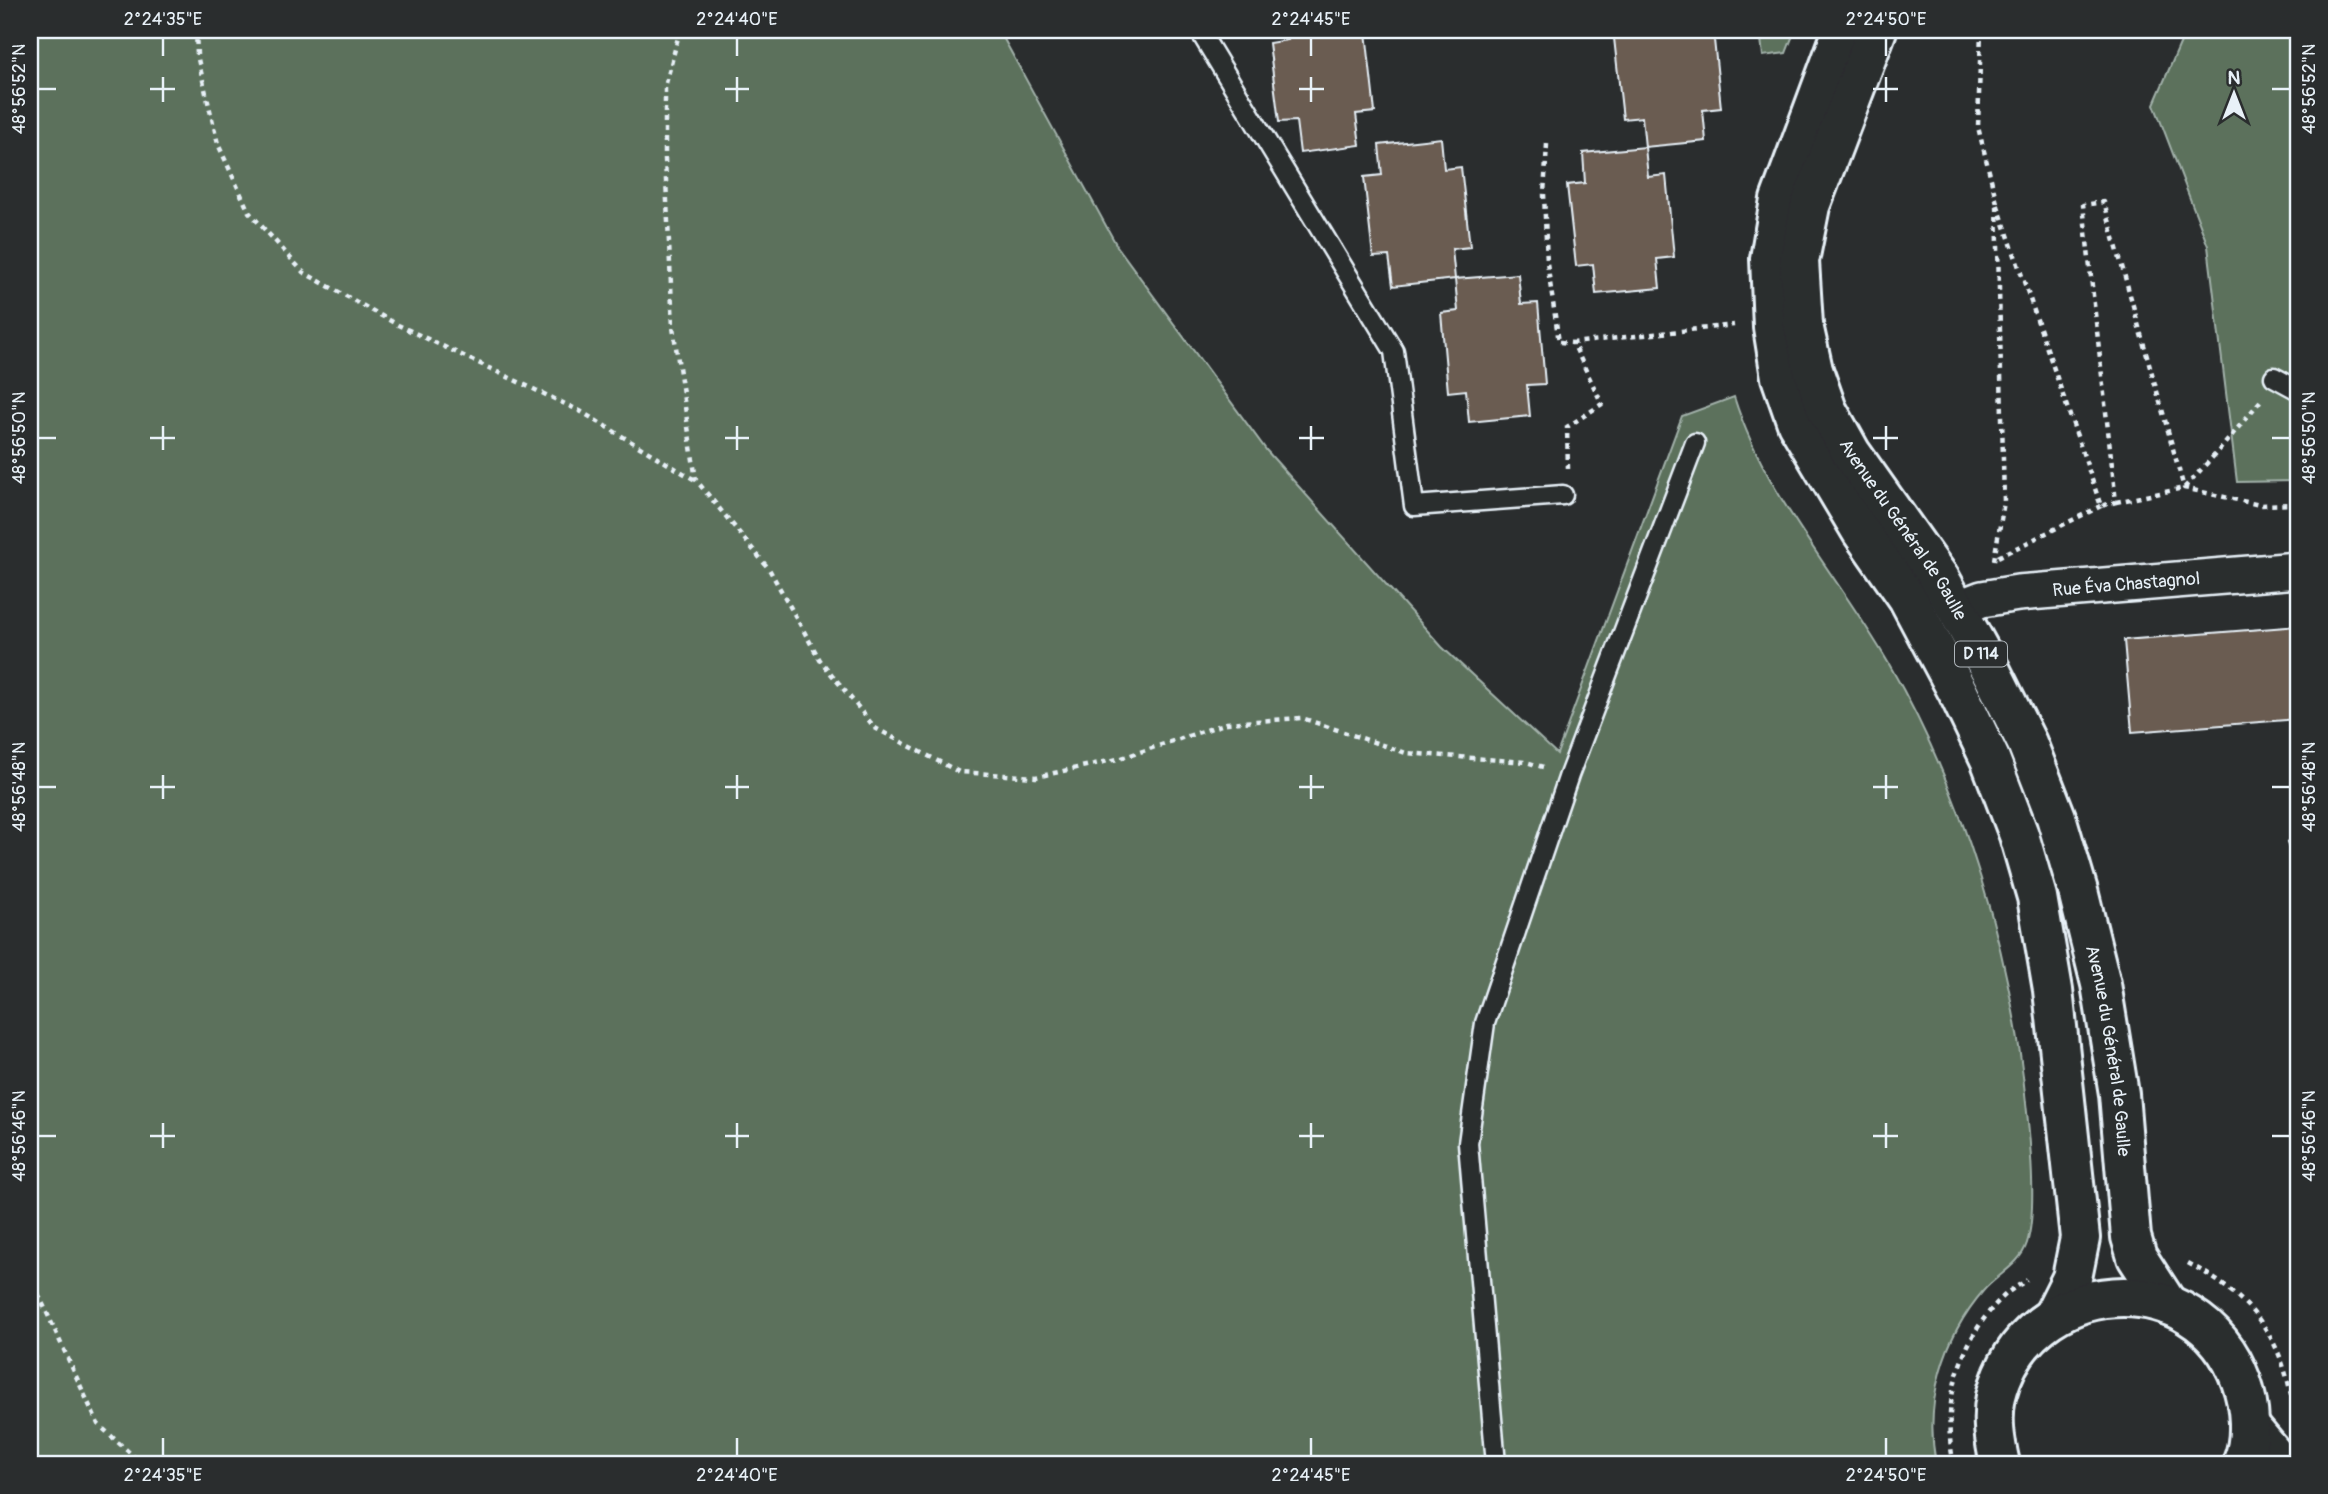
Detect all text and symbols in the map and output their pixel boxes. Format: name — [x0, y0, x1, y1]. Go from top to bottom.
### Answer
text: 2°24'35"E — [124, 8, 202, 31]
text: 2°24'40"E — [696, 8, 778, 31]
text: 2°24'45"E — [1272, 8, 1350, 31]
text: 2°24'50"E — [1846, 8, 1926, 31]
text: 48°56'52"N — [8, 44, 31, 134]
text: 48°56'52"N — [2298, 44, 2321, 134]
north arrow — [2198, 60, 2268, 130]
text: N — [2228, 66, 2241, 90]
text: 48°56'50"N — [8, 392, 31, 484]
text: 48°56'50"N — [2298, 392, 2321, 484]
street label: Avenue du Général de Gaulle — [1834, 435, 1972, 624]
street label: Rue Éva Chastagnol — [2052, 567, 2201, 602]
road number: D 114 — [1955, 642, 2007, 666]
text: 48°56'48"N — [8, 742, 31, 832]
text: 48°56'48"N — [2298, 742, 2321, 832]
street label: Avenue du Général de Gaulle — [2080, 943, 2136, 1158]
text: 48°56'46"N — [8, 1090, 31, 1182]
text: 48°56'46"N — [2298, 1090, 2321, 1182]
text: 2°24'35"E — [124, 1464, 202, 1487]
text: 2°24'40"E — [696, 1464, 778, 1487]
text: 2°24'45"E — [1272, 1464, 1350, 1487]
text: 2°24'50"E — [1846, 1464, 1926, 1487]

